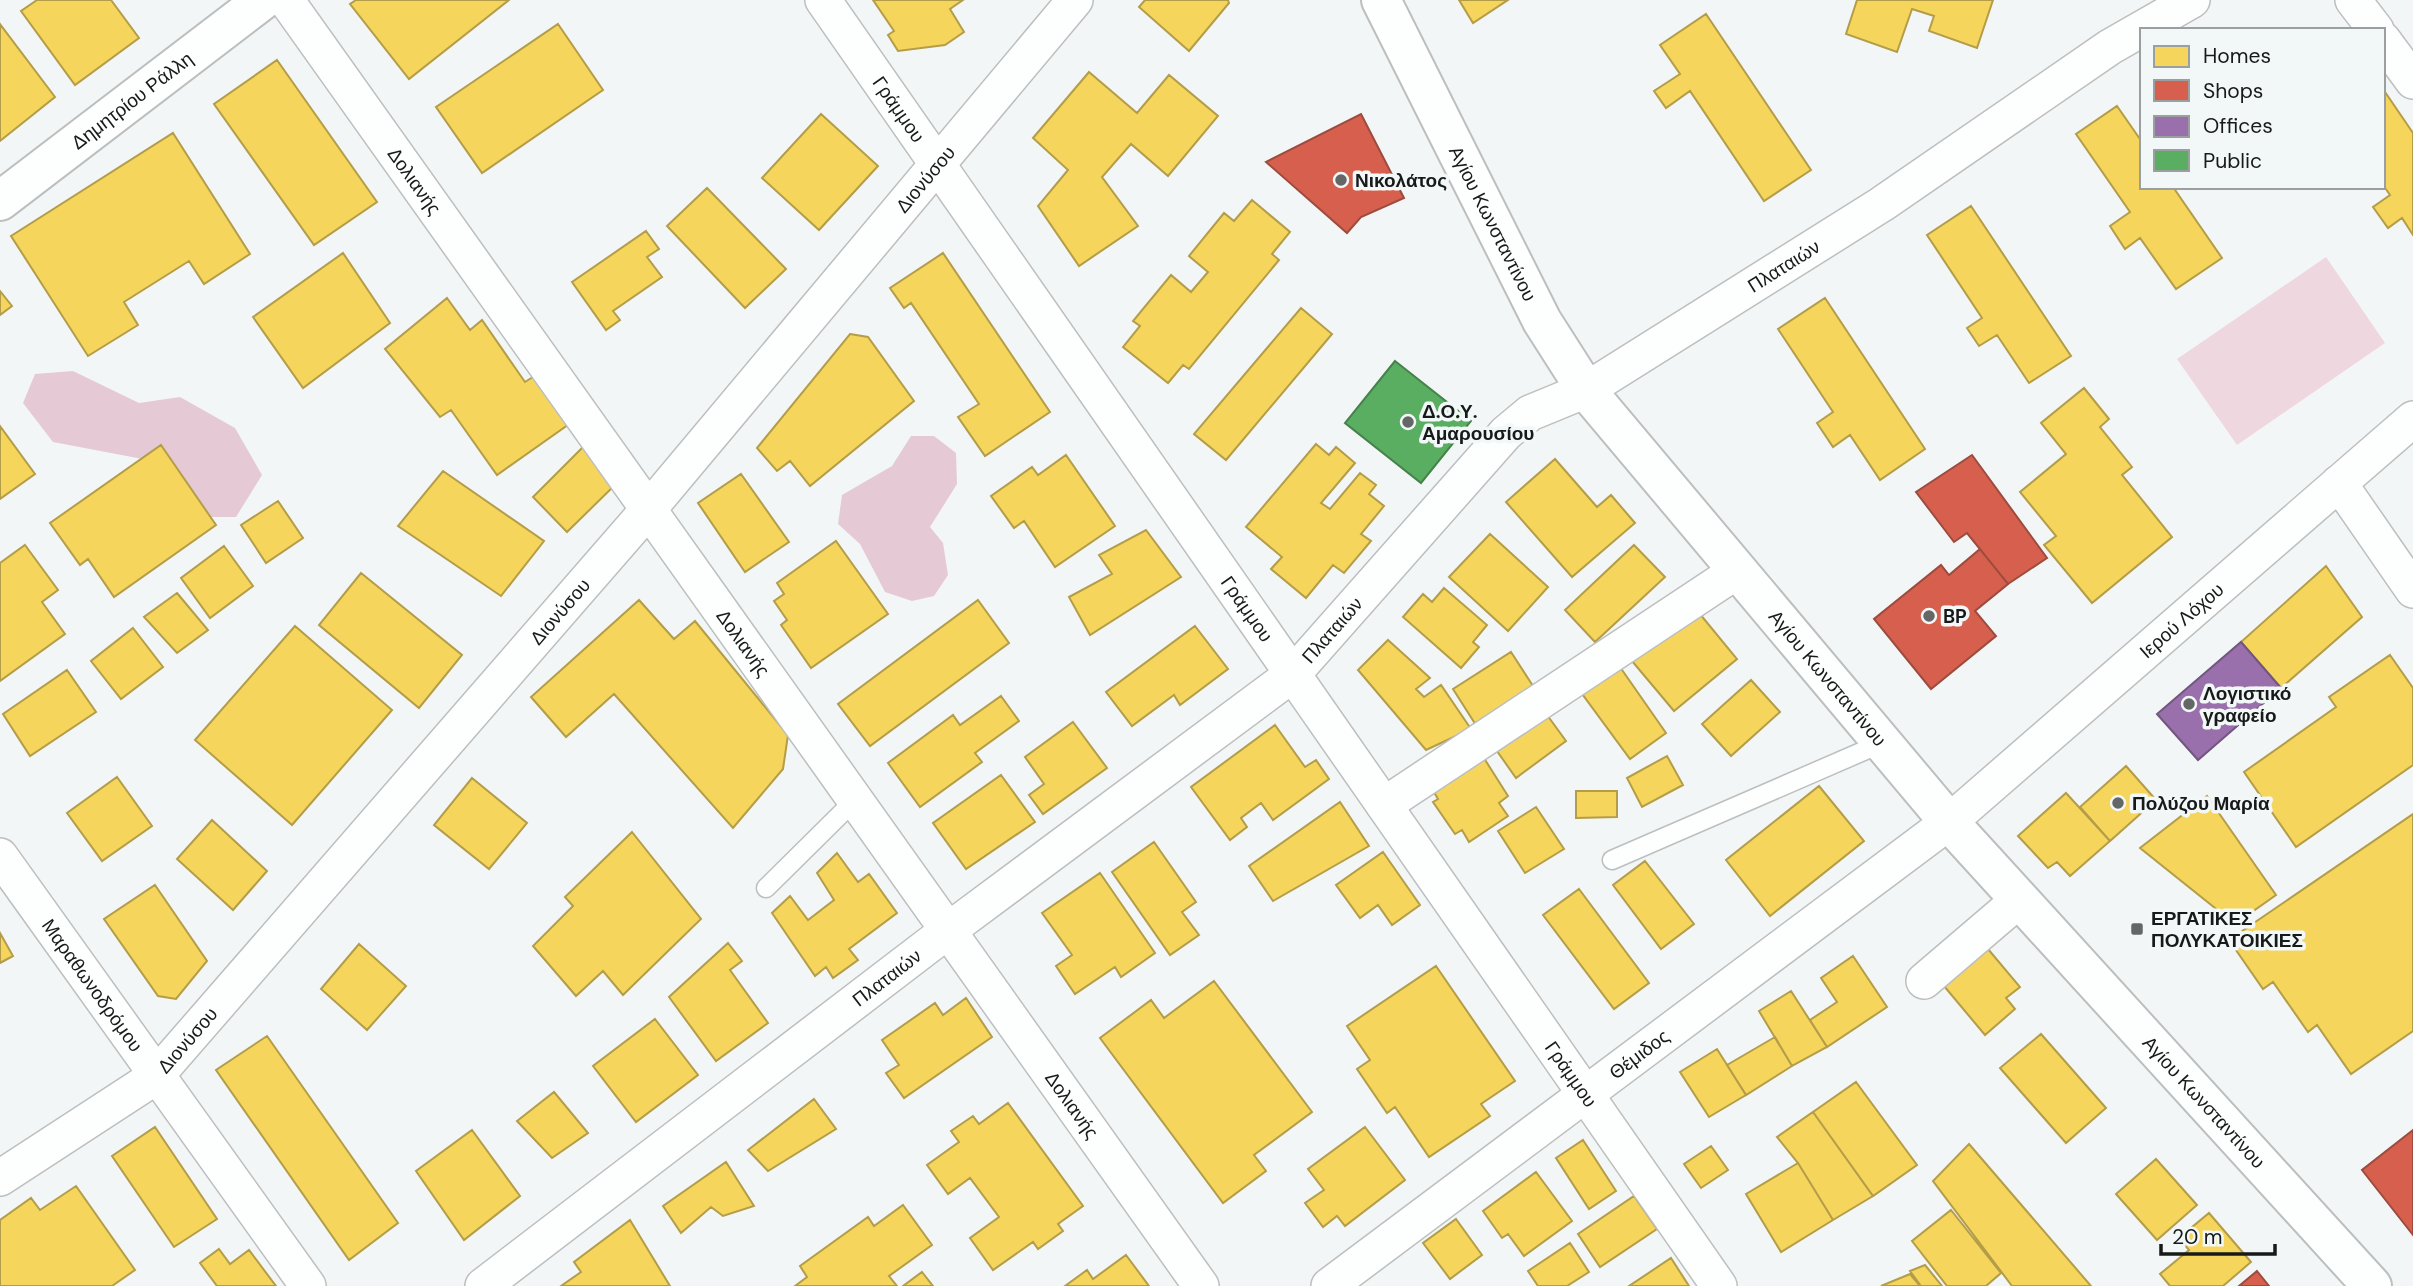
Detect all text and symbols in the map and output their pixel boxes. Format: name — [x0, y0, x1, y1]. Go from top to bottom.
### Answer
legend — [2140, 28, 2385, 189]
text: Homes — [2203, 42, 2271, 70]
street label: Δημητρίου Ράλλη — [66, 46, 198, 155]
street label: Γράμμου — [867, 71, 930, 147]
text: Shops — [2203, 77, 2263, 105]
text: Offices — [2203, 112, 2273, 140]
street label: Διονύσου — [890, 141, 961, 218]
street label: Αγίου Κωνσταντίνου — [1443, 142, 1542, 306]
street label: Δολιανής — [382, 143, 447, 220]
text: Public — [2203, 147, 2262, 175]
place label: Νικολάτος — [1355, 168, 1447, 193]
marker: Νικολάτος — [1333, 172, 1349, 188]
street label: Πλαταιών — [1743, 234, 1825, 298]
place label: Δ.Ο.Υ. Αμαρουσίου — [1422, 399, 1534, 446]
marker: Δ.Ο.Υ. Αμαρουσίου — [1400, 414, 1416, 430]
street label: Γράμμου — [1215, 571, 1278, 647]
street label: Διονύσου — [524, 573, 596, 650]
street label: Ιερού Λόχου — [2134, 577, 2229, 664]
street label: Πλαταιών — [1296, 592, 1368, 669]
place label: BP — [1943, 604, 1967, 629]
street label: Δολιανής — [711, 605, 775, 682]
street label: Αγίου Κωνσταντίνου — [1763, 605, 1892, 752]
marker: BP — [1921, 608, 1937, 624]
place label: Λογιστικό γραφείο — [2203, 681, 2291, 728]
marker: Λογιστικό γραφείο — [2181, 696, 2197, 712]
place label: Πολύζου Μαρία — [2132, 791, 2270, 816]
marker: Πολύζου Μαρία — [2110, 795, 2126, 811]
place label: ΕΡΓΑΤΙΚΕΣ ΠΟΛΥΚΑΤΟΙΚΙΕΣ — [2151, 906, 2303, 953]
street label: Μαραθωνοδρόμου — [36, 914, 148, 1057]
marker: ΕΡΓΑΤΙΚΕΣ ΠΟΛΥΚΑΤΟΙΚΙΕΣ — [2129, 921, 2145, 937]
street label: Πλαταιών — [847, 943, 927, 1012]
street label: Διονύσου — [152, 1002, 223, 1079]
street label: Θέμιδος — [1604, 1024, 1674, 1085]
street label: Αγίου Κωνσταντίνου — [2137, 1031, 2271, 1174]
street label: Γράμμου — [1539, 1036, 1603, 1112]
street label: Δολιανής — [1039, 1067, 1104, 1144]
scale bar — [2161, 1212, 2275, 1256]
text: 20 m — [2172, 1223, 2223, 1251]

